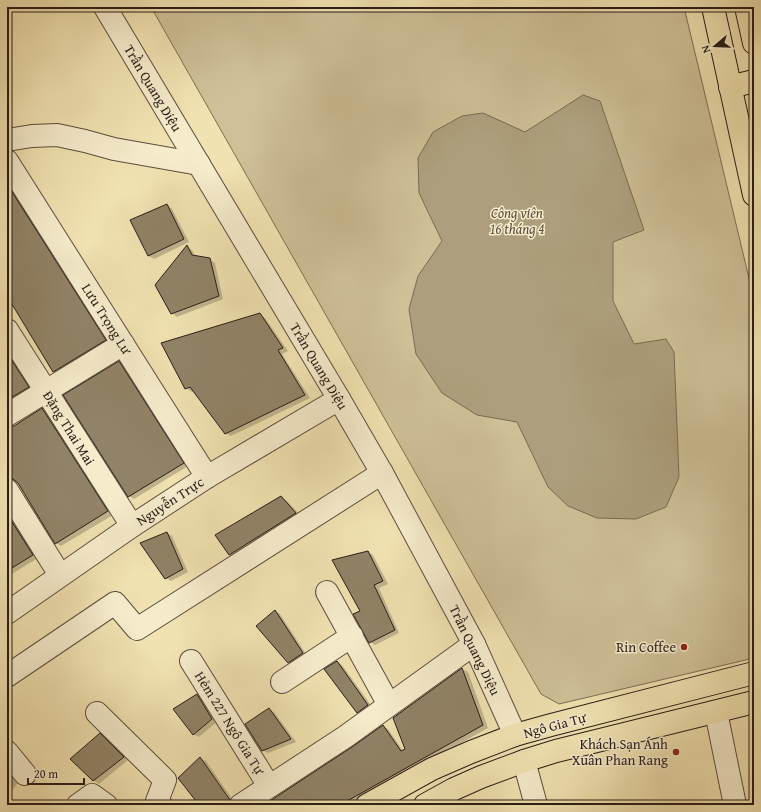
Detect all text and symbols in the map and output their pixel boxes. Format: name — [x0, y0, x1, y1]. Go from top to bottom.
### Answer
north arrow — [695, 26, 735, 66]
street label: Trần Quang Diệu — [119, 41, 187, 136]
text: N — [697, 43, 714, 55]
park label: Công viên 16 tháng 4 — [490, 203, 544, 239]
street label: Lưu Trọng Lư — [77, 279, 137, 359]
street label: Trần Quang Diệu — [285, 319, 353, 414]
street label: Đặng Thai Mai — [38, 387, 100, 469]
street label: Nguyễn Trực — [132, 472, 208, 530]
street label: Trần Quang Diệu — [444, 601, 506, 699]
place label: Rin Coffee — [616, 637, 676, 657]
marker: Rin Coffee — [679, 642, 689, 652]
street label: Hẻm 227 Ngô Gia Tự — [190, 667, 270, 779]
street label: Ngô Gia Tự — [521, 707, 589, 743]
place label: Khách Sạn Ánh Xuân Phan Rang — [572, 734, 668, 770]
marker: Khách Sạn Ánh Xuân Phan Rang — [671, 747, 681, 757]
scale bar — [28, 760, 84, 786]
text: 20 m — [34, 765, 58, 782]

